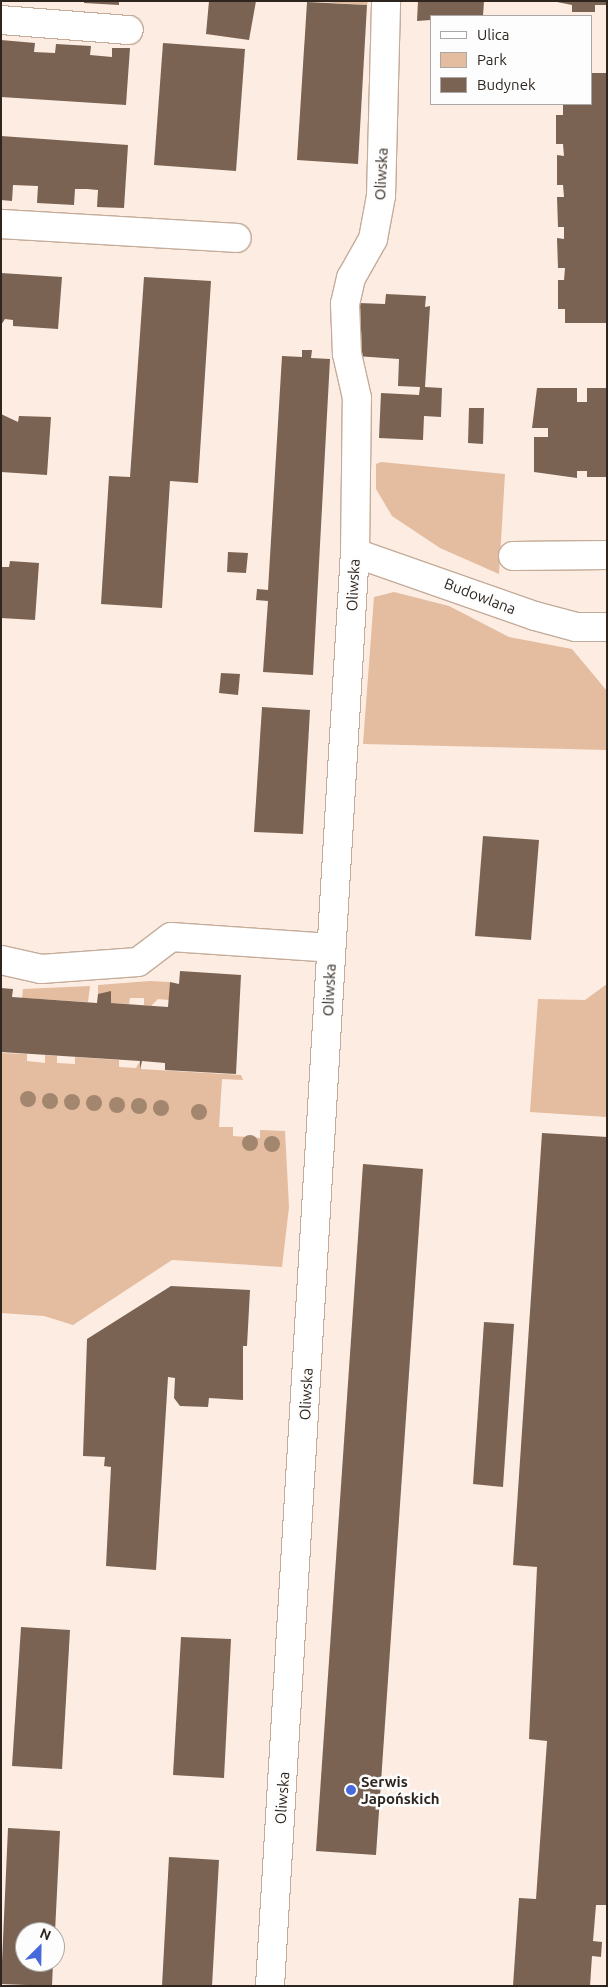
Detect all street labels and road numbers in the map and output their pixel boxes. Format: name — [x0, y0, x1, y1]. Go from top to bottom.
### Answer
street label: Oliwska — [371, 147, 391, 201]
street label: Oliwska — [343, 558, 363, 612]
street label: Budowlana — [442, 574, 518, 618]
street label: Oliwska — [319, 963, 339, 1017]
street label: Oliwska — [296, 1367, 316, 1421]
street label: Oliwska — [271, 1771, 293, 1825]

